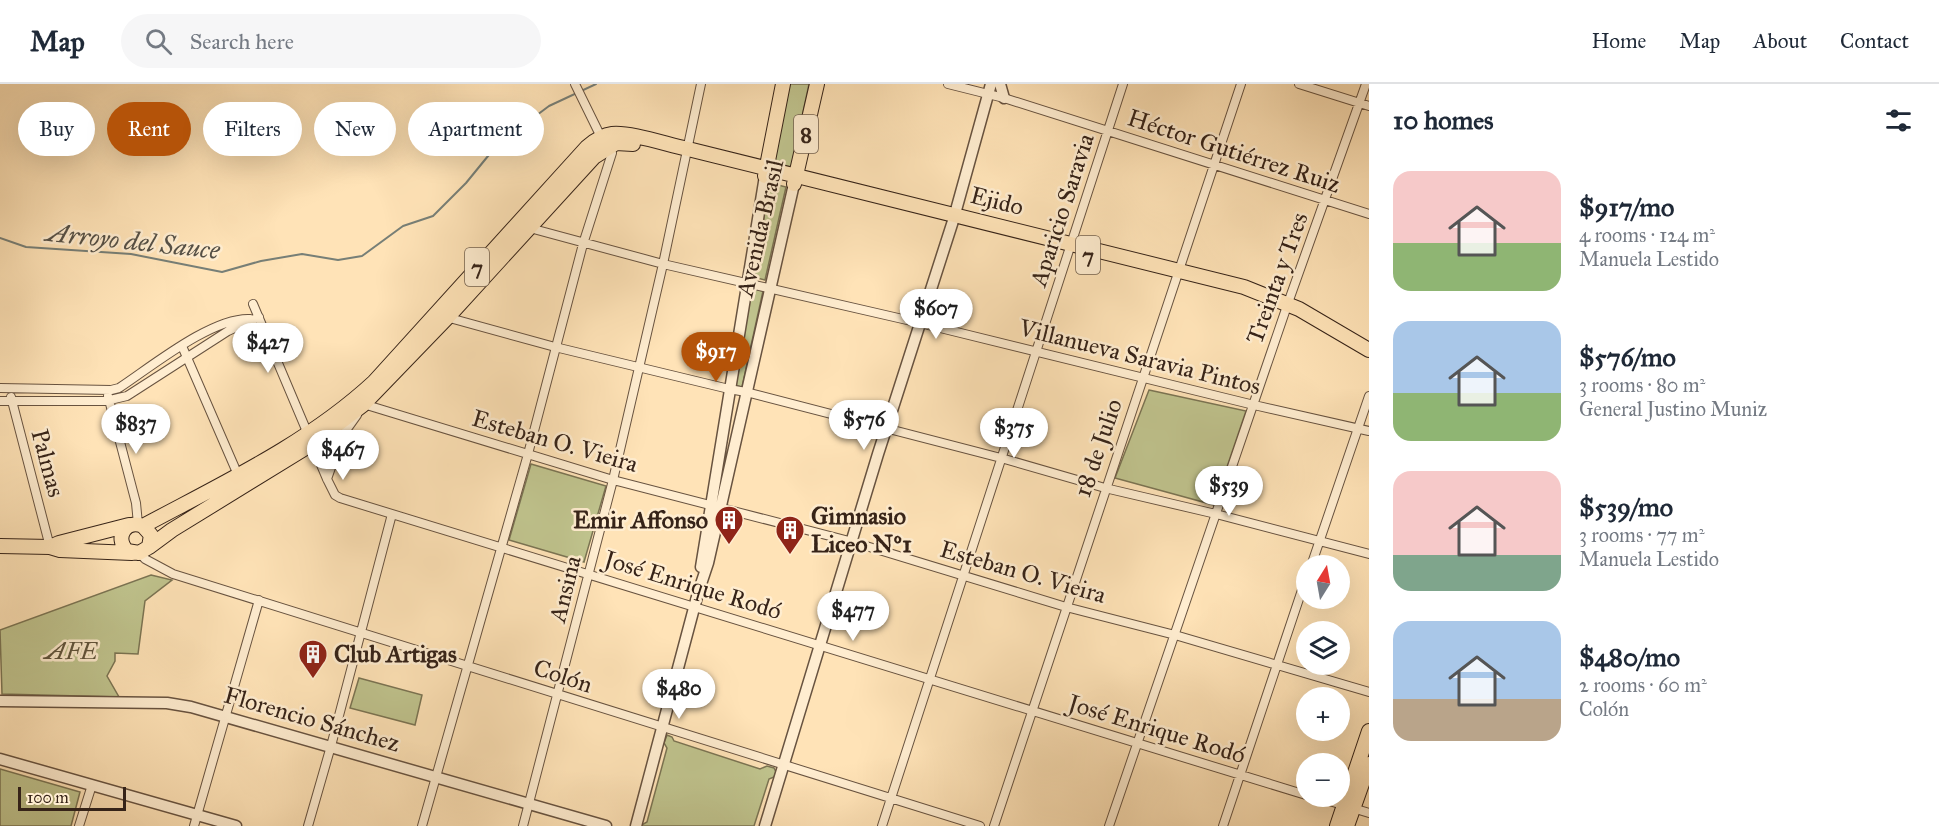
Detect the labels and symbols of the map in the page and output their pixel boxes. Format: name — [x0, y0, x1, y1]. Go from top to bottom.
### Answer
street label: Héctor Gutiérrez Ruiz — [1124, 102, 1344, 200]
road number: 8 — [794, 115, 818, 153]
street label: Aparicio Saravia — [1023, 129, 1101, 291]
street label: Avenida Brasil — [729, 156, 790, 301]
street label: Ejido — [967, 180, 1027, 222]
street label: Treinta y Tres — [1239, 208, 1315, 348]
water label: Arroyo del Sauce — [42, 216, 223, 266]
road number: 7 — [1076, 236, 1100, 274]
road number: 7 — [465, 248, 489, 286]
pin: $607 — [900, 289, 972, 340]
street label: Villanueva Saravia Pintos — [1015, 312, 1264, 402]
pin: $427 — [232, 323, 304, 374]
pin: $917 — [680, 332, 752, 383]
street label: 18 de Julio — [1067, 395, 1129, 501]
pin: $576 — [828, 400, 900, 451]
street label: Esteban O. Vieira — [469, 403, 642, 479]
pin: $837 — [100, 404, 172, 455]
pin: $375 — [978, 408, 1050, 459]
street label: Palmas — [25, 426, 71, 500]
pin: $467 — [307, 430, 379, 481]
pin: $539 — [1193, 466, 1265, 517]
place label: Gimnasio Liceo Nº1 — [811, 501, 912, 559]
building icon: Emir Affonso — [713, 504, 745, 546]
place label: Emir Affonso — [573, 505, 708, 535]
building icon: Gimnasio Liceo Nº1 — [774, 514, 806, 556]
street label: Esteban O. Vieira — [937, 534, 1110, 610]
street label: José Enrique Rodó — [598, 543, 785, 626]
street label: Ansina — [542, 552, 588, 626]
north arrow — [1296, 555, 1350, 609]
pin: $477 — [817, 591, 889, 642]
park label: AFE — [42, 636, 98, 666]
building icon: Club Artigas — [297, 638, 329, 680]
place label: Club Artigas — [334, 639, 457, 669]
street label: Colón — [530, 652, 596, 700]
pin: $480 — [643, 669, 715, 720]
street label: Florencio Sánchez — [221, 680, 403, 758]
street label: José Enrique Rodó — [1062, 687, 1249, 770]
scale bar — [18, 784, 126, 812]

